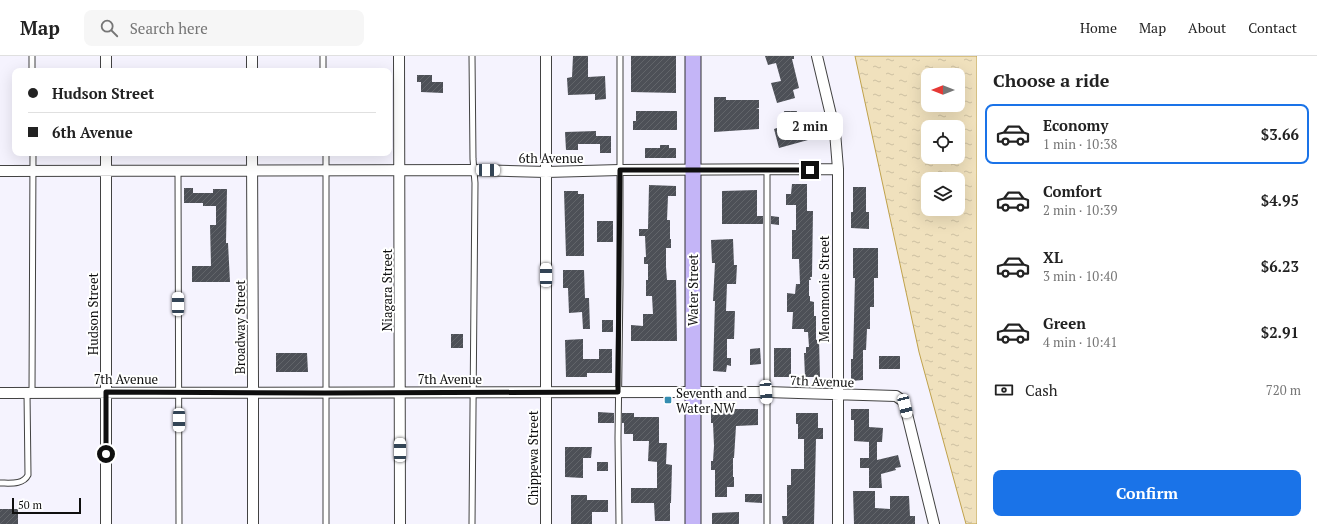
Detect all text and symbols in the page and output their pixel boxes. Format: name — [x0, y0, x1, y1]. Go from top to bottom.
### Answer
search box — [84, 10, 364, 46]
text: Map — [20, 15, 60, 40]
icon: search — [98, 17, 120, 39]
text: Search here — [130, 18, 208, 38]
text: Home — [1080, 18, 1117, 37]
text: Map — [1139, 18, 1166, 37]
text: About — [1188, 18, 1226, 37]
text: Contact — [1248, 18, 1297, 37]
north arrow — [921, 68, 965, 112]
map controls — [921, 68, 965, 216]
text: Choose a ride — [993, 68, 1109, 92]
text: Hudson Street — [52, 83, 154, 103]
callout: 2 min — [777, 112, 843, 140]
text: Economy — [1043, 115, 1108, 135]
icon: car — [995, 116, 1031, 152]
text: 2 min — [792, 117, 828, 135]
button: locate — [921, 120, 965, 164]
text: 6th Avenue — [52, 122, 133, 142]
text: $3.66 — [1261, 124, 1299, 144]
text: 1 min · 10:38 — [1043, 135, 1117, 153]
street label: 6th Avenue — [519, 149, 583, 167]
route end — [801, 161, 819, 179]
car — [476, 164, 500, 176]
button: layers — [921, 172, 965, 216]
text: Comfort — [1043, 181, 1102, 201]
icon: car — [995, 182, 1031, 218]
text: $4.95 — [1261, 190, 1299, 210]
text: 2 min · 10:39 — [1043, 201, 1117, 219]
street label: Menomonie Street — [815, 235, 833, 343]
text: XL — [1043, 247, 1063, 267]
street label: Niagara Street — [378, 248, 396, 331]
icon: car — [995, 248, 1031, 284]
street label: Water Street — [684, 254, 702, 326]
text: $6.23 — [1261, 256, 1299, 276]
car — [540, 263, 552, 287]
text: 3 min · 10:40 — [1043, 267, 1117, 285]
street label: Hudson Street — [84, 273, 102, 355]
street label: Broadway Street — [231, 280, 249, 374]
car — [172, 292, 184, 316]
text: Green — [1043, 313, 1086, 333]
icon: car — [995, 314, 1031, 350]
text: $2.91 — [1261, 322, 1299, 342]
text: 4 min · 10:41 — [1043, 333, 1117, 351]
street label: 7th Avenue — [94, 370, 158, 388]
street label: 7th Avenue — [418, 370, 482, 388]
street label: 7th Avenue — [790, 371, 854, 391]
icon: cash — [993, 379, 1015, 401]
car — [759, 380, 773, 404]
text: Cash — [1025, 380, 1058, 400]
text: 720 m — [1266, 381, 1301, 399]
place label: Seventh and Water NW — [676, 384, 747, 417]
car — [896, 393, 914, 419]
marker: Seventh and Water NW — [663, 395, 673, 405]
car — [173, 408, 185, 432]
street label: Chippewa Street — [524, 410, 542, 506]
car — [394, 438, 406, 462]
route start — [97, 445, 115, 463]
button: Confirm — [993, 470, 1301, 516]
scale bar — [12, 496, 81, 515]
text: 50 m — [18, 498, 42, 512]

